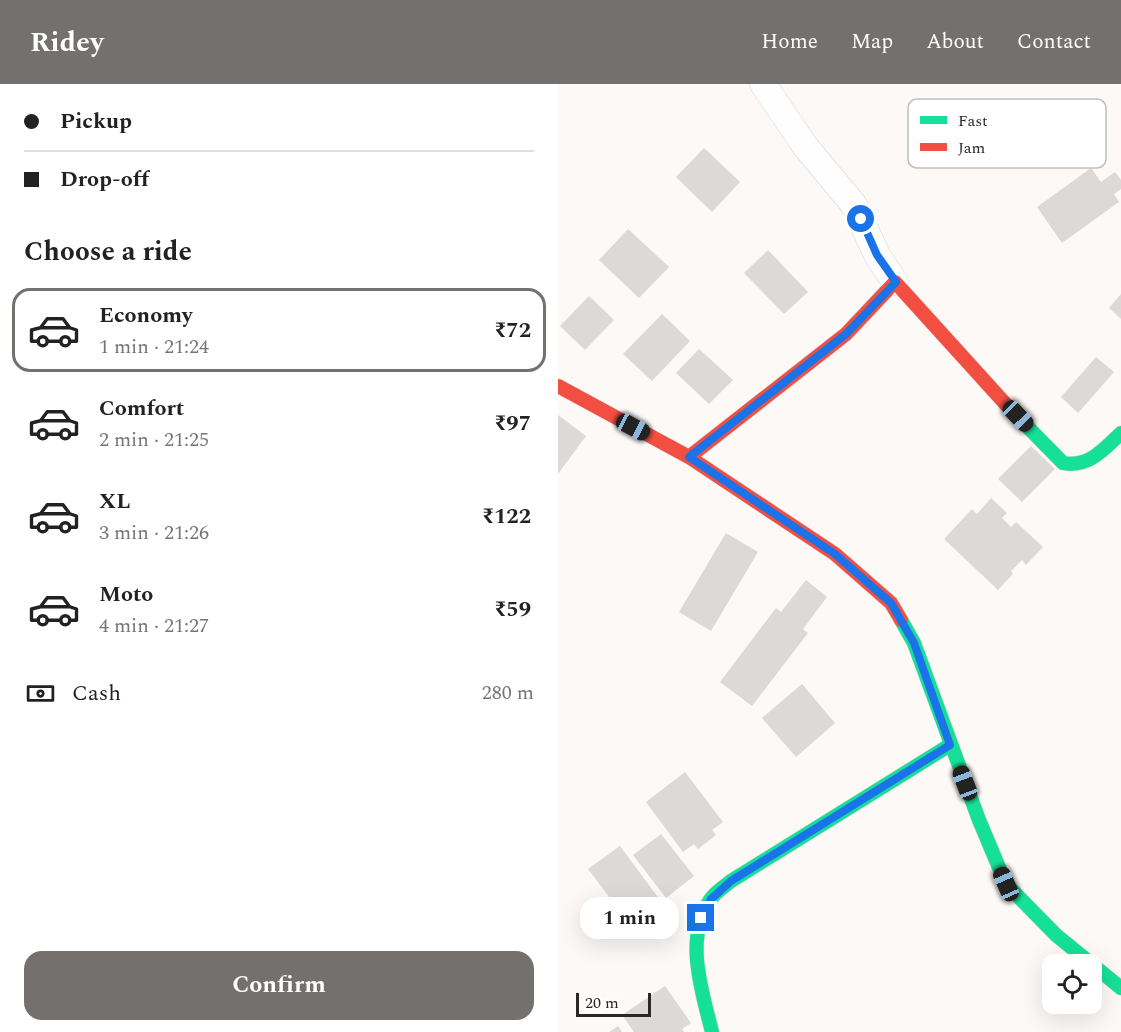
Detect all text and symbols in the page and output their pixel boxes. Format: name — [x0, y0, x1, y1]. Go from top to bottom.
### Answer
text: Ridey — [30, 21, 104, 64]
text: Home — [761, 26, 818, 58]
text: Map — [851, 26, 893, 58]
text: About — [926, 26, 984, 58]
text: Contact — [1017, 26, 1091, 58]
legend — [908, 99, 1106, 168]
text: Pickup — [60, 105, 132, 138]
text: Fast — [958, 109, 988, 133]
text: Jam — [958, 136, 986, 160]
text: Drop-off — [60, 163, 149, 196]
route start — [847, 205, 874, 232]
text: Choose a ride — [24, 231, 192, 273]
text: Economy — [99, 299, 192, 332]
icon: car — [27, 303, 81, 357]
text: ₹72 — [494, 314, 531, 347]
text: 1 min · 21:24 — [99, 332, 209, 362]
text: Comfort — [99, 392, 184, 425]
icon: car — [27, 396, 81, 450]
car — [999, 397, 1037, 435]
text: ₹97 — [494, 407, 531, 440]
car — [613, 411, 653, 443]
text: 2 min · 21:25 — [99, 425, 209, 455]
text: XL — [99, 485, 130, 518]
icon: car — [27, 489, 81, 543]
text: ₹122 — [482, 500, 531, 533]
text: 3 min · 21:26 — [99, 518, 209, 548]
text: Moto — [99, 578, 153, 611]
icon: car — [27, 582, 81, 636]
text: ₹59 — [494, 593, 531, 626]
text: 4 min · 21:27 — [99, 611, 209, 641]
icon: cash — [24, 677, 57, 710]
text: Cash — [72, 677, 121, 710]
text: 280 m — [482, 678, 534, 708]
car — [950, 763, 980, 803]
car — [990, 864, 1022, 904]
callout: 1 min — [581, 897, 680, 939]
text: 1 min — [603, 903, 656, 933]
route end — [687, 904, 714, 931]
button: Confirm — [24, 951, 534, 1020]
map controls — [1042, 954, 1102, 1014]
button: locate — [1042, 954, 1102, 1014]
scale bar — [576, 990, 651, 1018]
text: 20 m — [585, 991, 619, 1015]

